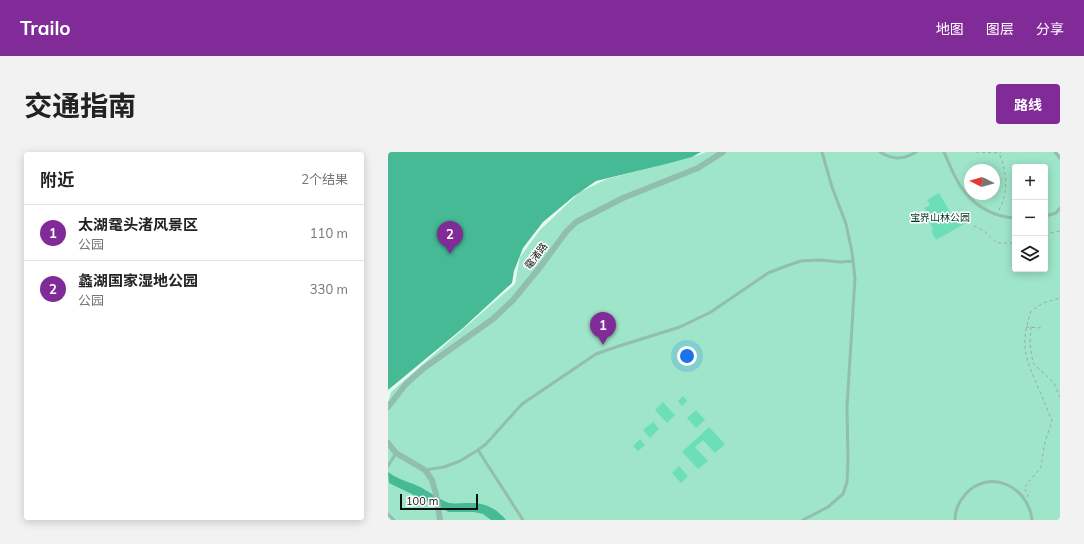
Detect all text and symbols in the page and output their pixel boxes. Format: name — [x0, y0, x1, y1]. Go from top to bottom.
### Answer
text: Trailo — [20, 16, 71, 40]
text: 地图 — [936, 20, 964, 38]
text: 图层 — [986, 20, 1014, 38]
text: 分享 — [1036, 20, 1064, 38]
button: 路线 — [996, 84, 1060, 124]
text: 交通指南 — [24, 88, 136, 123]
north arrow — [964, 164, 1000, 200]
map controls — [1012, 164, 1048, 272]
button: + — [1012, 164, 1048, 200]
text: 附近 — [40, 169, 74, 190]
text: 2个结果 — [301, 171, 348, 187]
button: − — [1012, 200, 1048, 236]
park label: 宝界山林公园 — [910, 211, 970, 224]
text: 太湖鼋头渚风景区 — [78, 215, 198, 234]
pin: 2 — [437, 221, 463, 254]
text: 1 — [49, 225, 57, 241]
text: 110 m — [310, 225, 348, 241]
text: 公园 — [78, 236, 104, 252]
button: layers — [1012, 236, 1048, 272]
street label: 鼋渚路 — [522, 240, 550, 272]
text: 蠡湖国家湿地公园 — [78, 271, 198, 290]
text: 2 — [49, 281, 57, 297]
text: 330 m — [310, 281, 348, 297]
text: 公园 — [78, 292, 104, 308]
pin: 1 — [590, 312, 616, 345]
your location — [677, 346, 697, 366]
scale bar — [400, 492, 478, 511]
text: 100 m — [406, 494, 438, 508]

